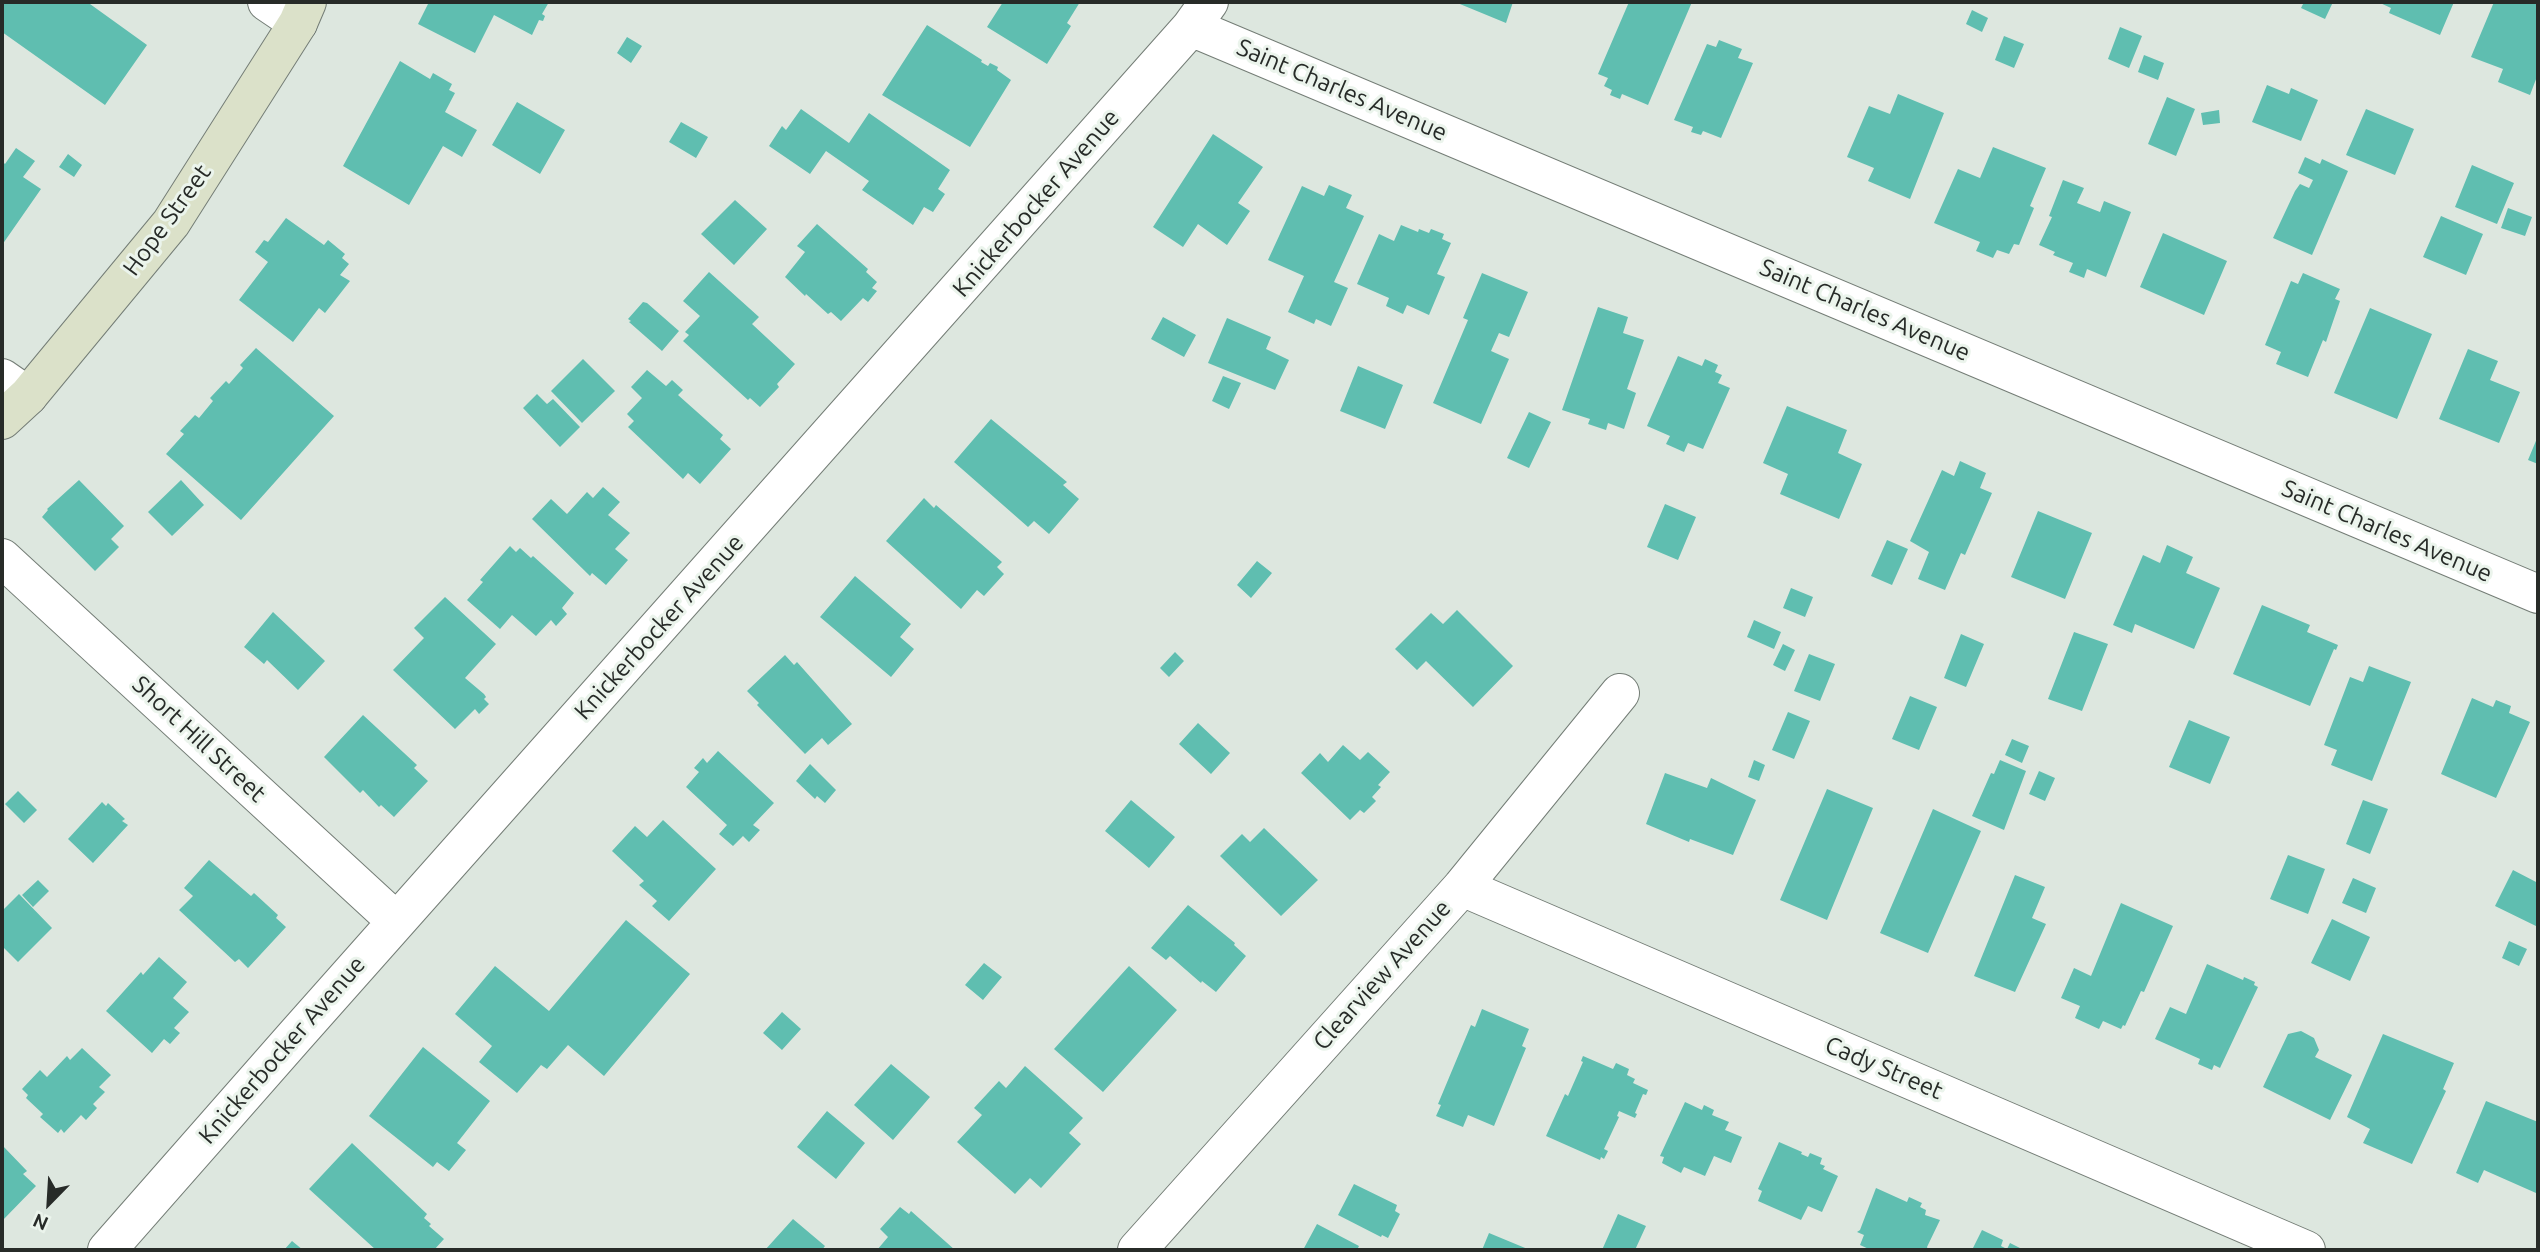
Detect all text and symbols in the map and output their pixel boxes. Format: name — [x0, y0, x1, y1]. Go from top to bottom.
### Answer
street label: Saint Charles Avenue — [1233, 33, 1451, 147]
street label: Knickerbocker Avenue — [947, 103, 1125, 303]
street label: Hope Street — [117, 159, 217, 281]
street label: Saint Charles Avenue — [1756, 253, 1974, 367]
street label: Saint Charles Avenue — [2278, 474, 2496, 588]
street label: Knickerbocker Avenue — [568, 529, 750, 725]
street label: Short Hill Street — [126, 670, 272, 808]
street label: Clearview Avenue — [1307, 894, 1457, 1056]
street label: Knickerbocker Avenue — [193, 950, 371, 1150]
street label: Cady Street — [1821, 1030, 1947, 1106]
north arrow — [14, 1168, 84, 1238]
text: N — [30, 1209, 51, 1235]

